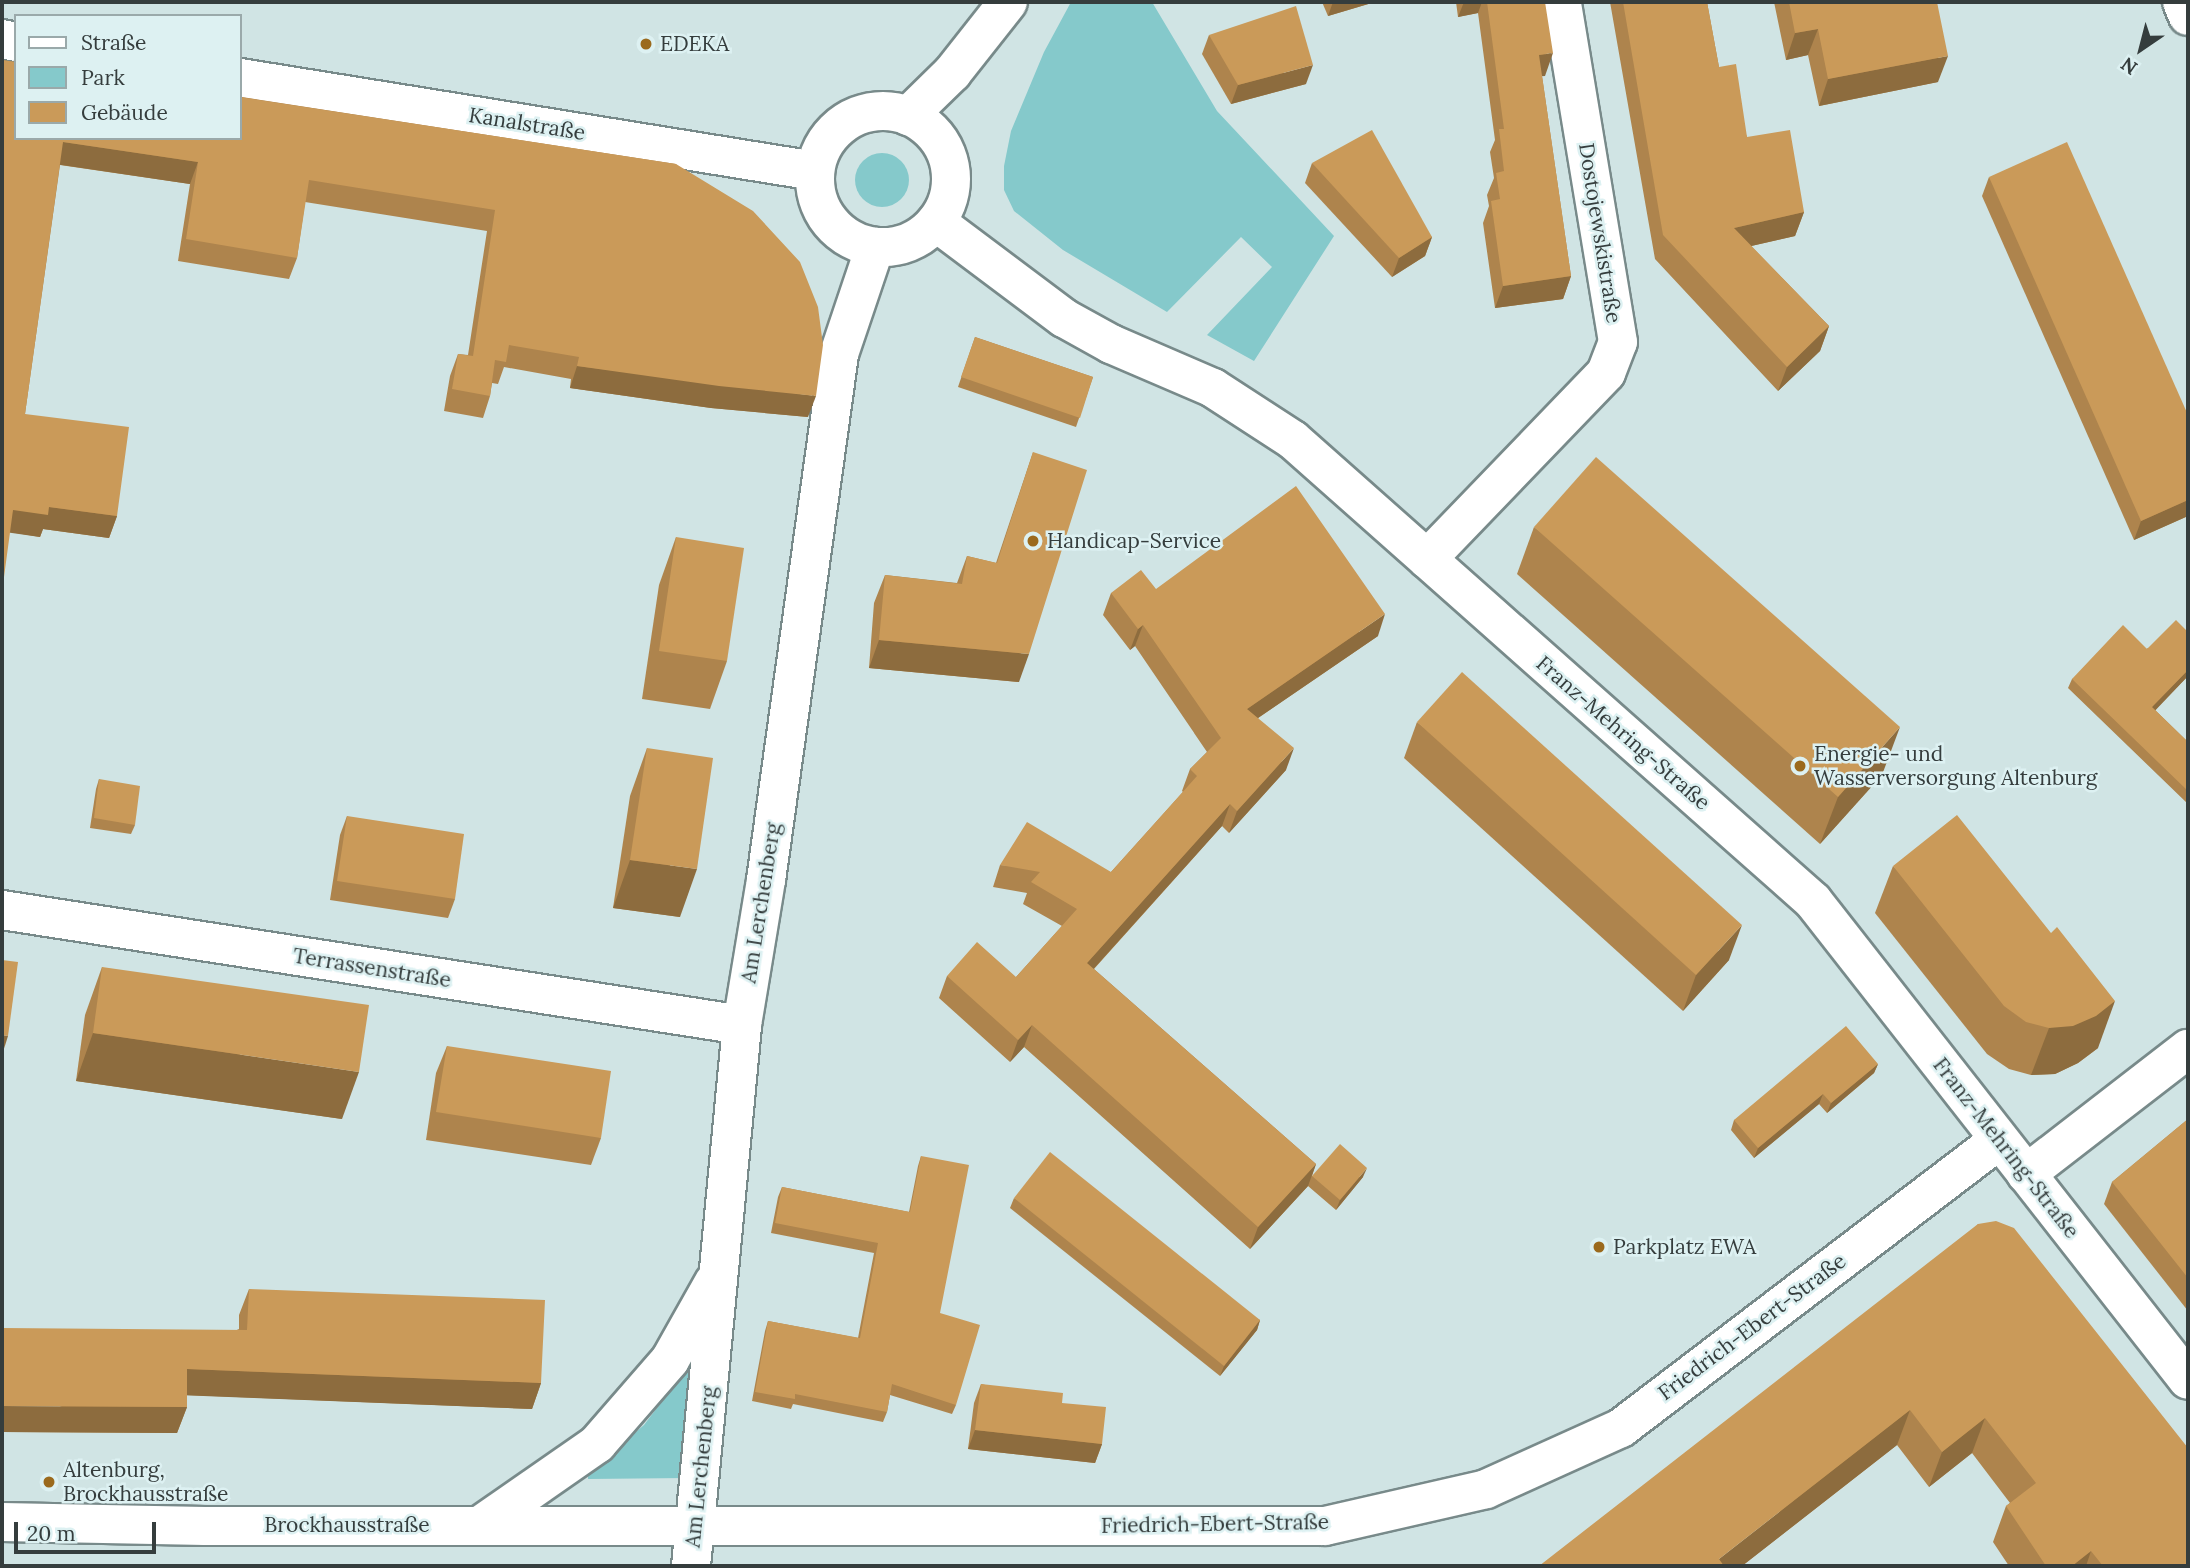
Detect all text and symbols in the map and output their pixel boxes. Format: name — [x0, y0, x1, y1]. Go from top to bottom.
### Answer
legend — [14, 14, 242, 140]
north arrow — [2106, 14, 2176, 84]
text: Straße — [81, 29, 146, 56]
place label: EDEKA — [660, 31, 729, 57]
marker: EDEKA — [638, 36, 654, 52]
text: N — [2116, 52, 2142, 80]
text: Park — [81, 64, 125, 91]
text: Gebäude — [81, 99, 168, 126]
street label: Kanalstraße — [467, 102, 587, 146]
street label: Dostojewskistraße — [1573, 141, 1627, 325]
place label: Handicap-Service — [1047, 528, 1221, 554]
marker: Handicap-Service — [1025, 533, 1041, 549]
street label: Franz-Mehring-Straße — [1531, 651, 1715, 815]
place label: Energie- und Wasserversorgung Altenburg — [1814, 741, 2097, 791]
marker: Energie- und Wasserversorgung Altenburg — [1792, 758, 1808, 774]
street label: Am Lerchenberg — [736, 821, 786, 985]
street label: Terrassenstraße — [291, 943, 453, 993]
street label: Franz-Mehring-Straße — [1928, 1053, 2084, 1243]
place label: Parkplatz EWA — [1613, 1234, 1756, 1260]
marker: Parkplatz EWA — [1591, 1239, 1607, 1255]
street label: Friedrich-Ebert-Straße — [1653, 1248, 1851, 1406]
street label: Am Lerchenberg — [680, 1385, 722, 1549]
place label: Altenburg, Brockhausstraße — [63, 1457, 228, 1507]
marker: Altenburg, Brockhausstraße — [41, 1474, 57, 1490]
scale bar — [18, 1508, 159, 1552]
street label: Friedrich-Ebert-Straße — [1101, 1509, 1329, 1539]
street label: Brockhausstraße — [264, 1512, 430, 1538]
text: 20 m — [27, 1520, 76, 1547]

